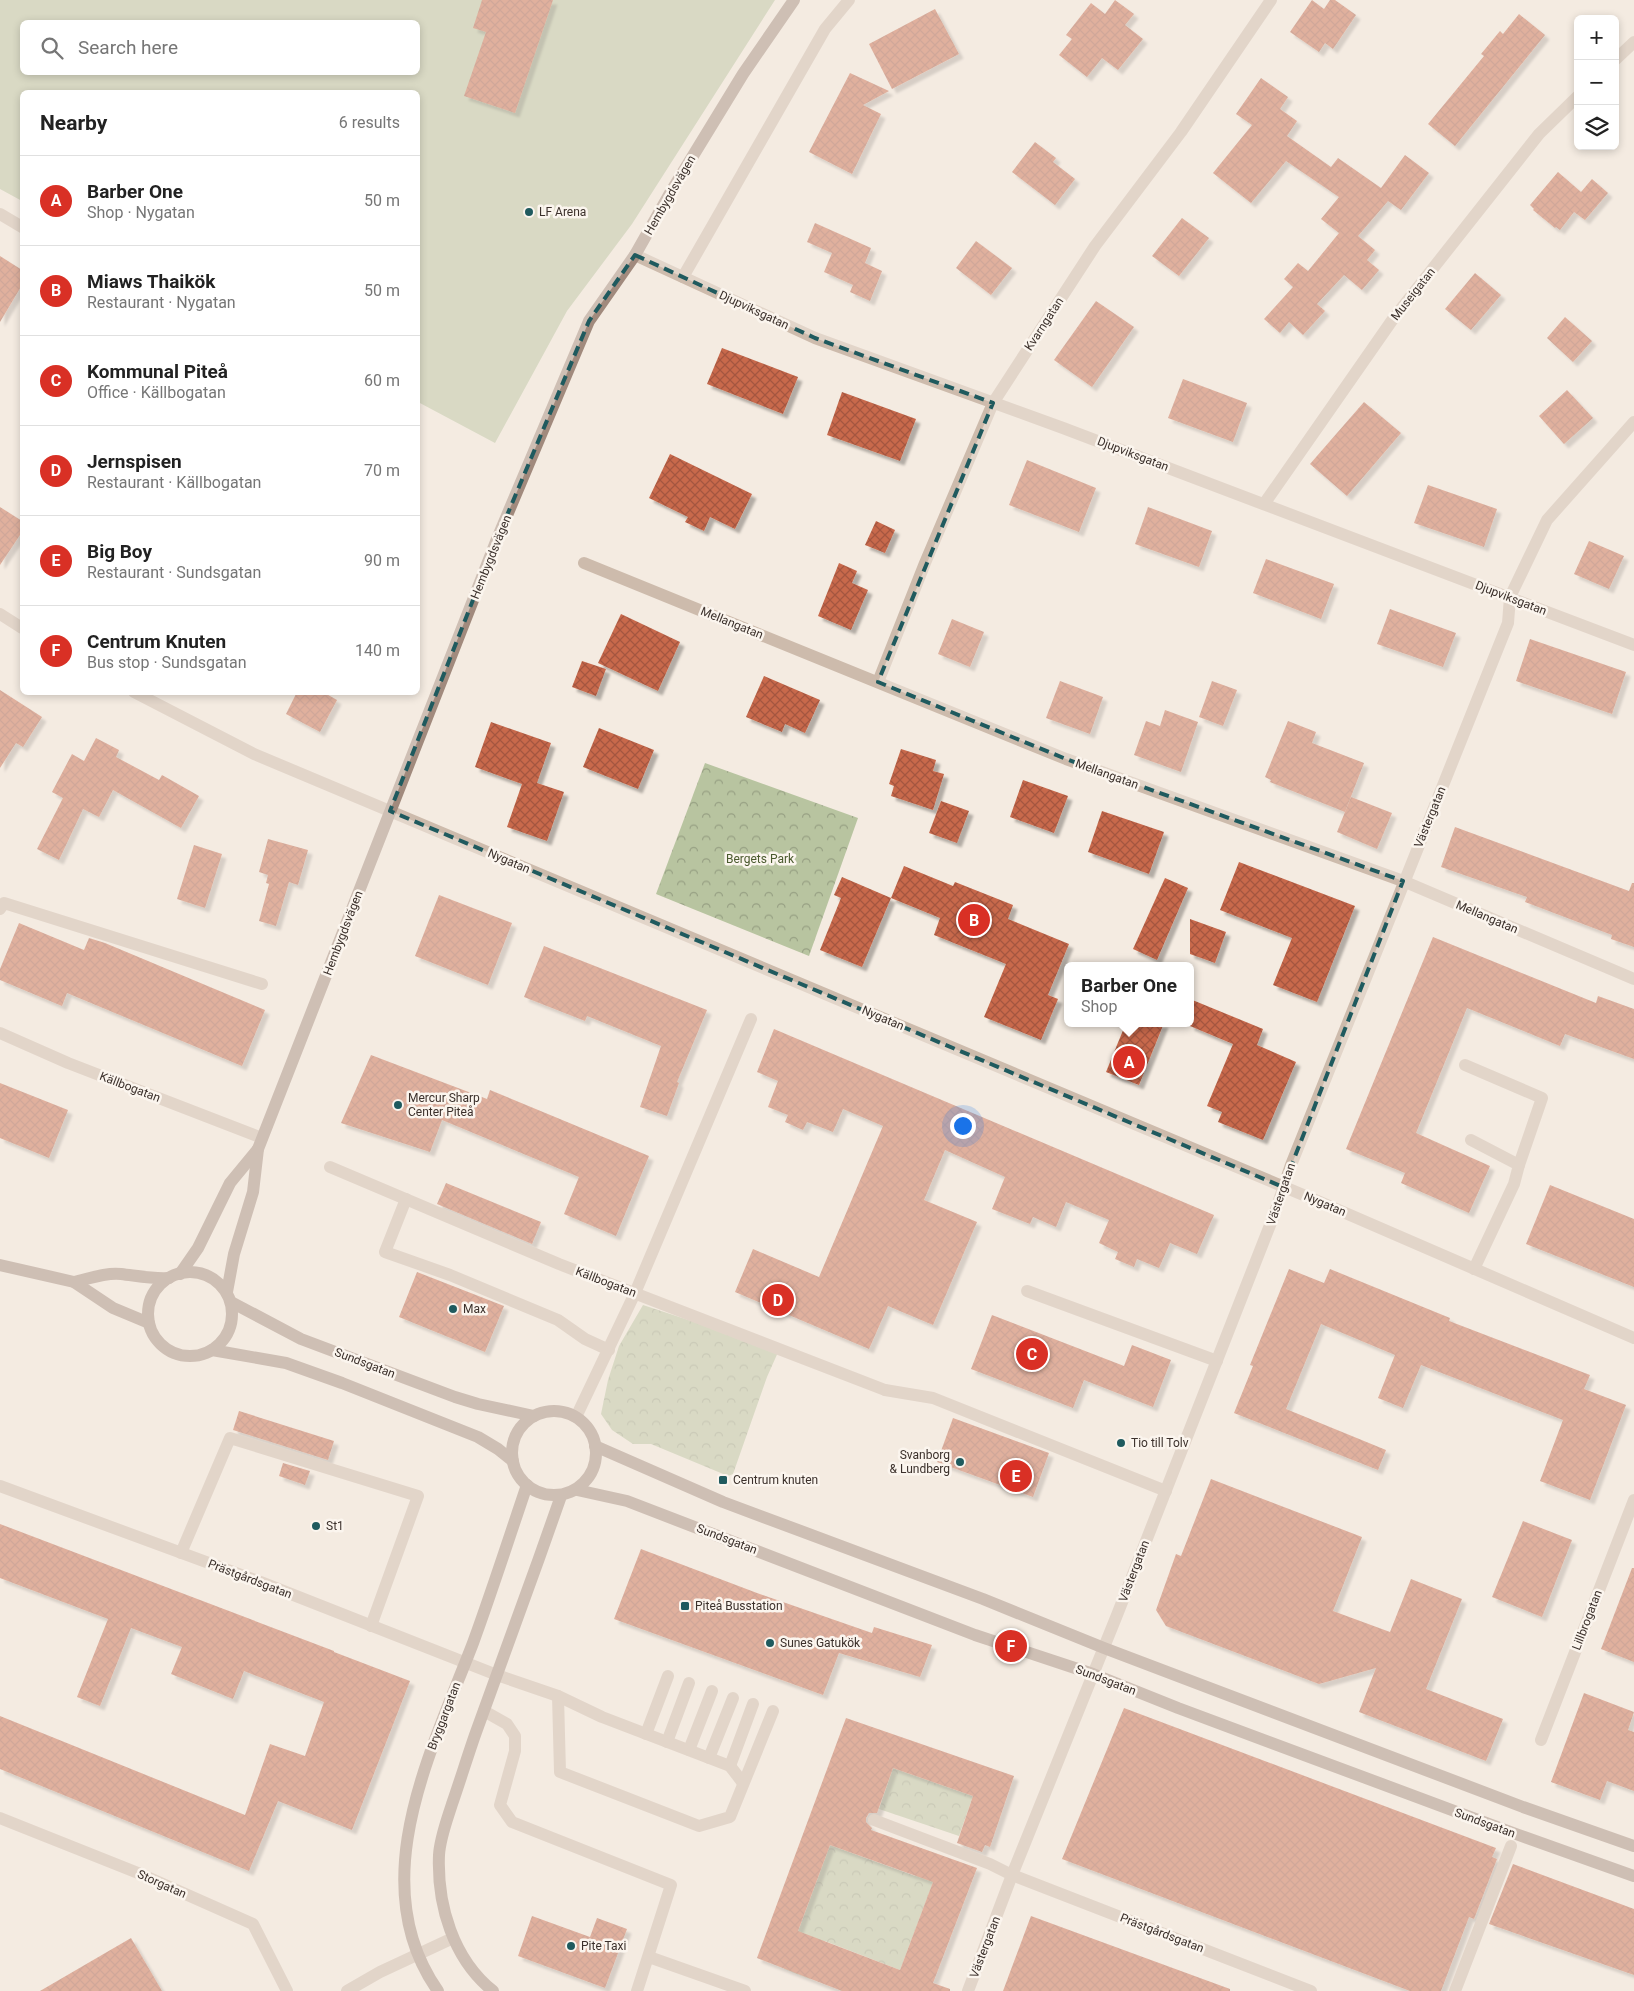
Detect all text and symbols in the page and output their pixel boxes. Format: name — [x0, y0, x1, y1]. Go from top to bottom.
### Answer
map controls — [1574, 15, 1619, 150]
button: + — [1574, 15, 1619, 60]
search box — [20, 20, 420, 75]
icon: search — [38, 34, 66, 62]
text: Search here — [78, 36, 178, 59]
button: − — [1574, 60, 1619, 105]
button: layers — [1574, 105, 1619, 150]
text: Nearby — [40, 111, 107, 135]
text: 6 results — [339, 113, 400, 132]
street label: Hembygdsvägen — [642, 153, 698, 237]
text: Barber One — [87, 180, 183, 203]
text: A — [51, 191, 61, 210]
text: 50 m — [364, 191, 400, 210]
text: Shop · Nygatan — [87, 203, 195, 222]
place label: LF Arena — [539, 205, 586, 219]
marker: LF Arena — [523, 206, 535, 218]
street label: Museigatan — [1388, 265, 1438, 323]
text: Miaws Thaikök — [87, 270, 215, 293]
text: B — [51, 281, 61, 300]
text: 50 m — [364, 281, 400, 300]
street label: Djupviksgatan — [717, 288, 791, 332]
text: Restaurant · Nygatan — [87, 293, 236, 312]
street label: Kvarngatan — [1022, 295, 1066, 353]
text: Kommunal Piteå — [87, 360, 228, 383]
text: C — [51, 371, 61, 390]
text: 60 m — [364, 371, 400, 390]
text: Office · Källbogatan — [87, 383, 226, 402]
street label: Djupviksgatan — [1095, 434, 1171, 474]
text: Jernspisen — [87, 450, 182, 473]
text: D — [51, 461, 61, 480]
text: 70 m — [364, 461, 400, 480]
text: Restaurant · Källbogatan — [87, 473, 261, 492]
street label: Hembygdsvägen — [468, 513, 514, 601]
text: Big Boy — [87, 540, 152, 563]
text: E — [52, 551, 61, 570]
text: 90 m — [364, 551, 400, 570]
text: Restaurant · Sundsgatan — [87, 563, 261, 582]
street label: Djupviksgatan — [1473, 578, 1549, 618]
street label: Mellangatan — [699, 604, 765, 642]
text: Centrum Knuten — [87, 630, 226, 653]
text: F — [52, 641, 60, 660]
text: 140 m — [355, 641, 400, 660]
text: Bus stop · Sundsgatan — [87, 653, 246, 672]
street label: Mellangatan — [1074, 756, 1140, 792]
street label: Västergatan — [1411, 784, 1449, 850]
street label: Nygatan — [486, 846, 532, 876]
park label: Bergets Park — [726, 852, 795, 866]
street label: Hembygdsvägen — [320, 889, 366, 977]
street label: Mellangatan — [1454, 898, 1520, 936]
pin: B — [958, 901, 990, 939]
popup — [1064, 962, 1194, 1027]
text: Barber One — [1081, 974, 1177, 997]
text: Shop — [1081, 997, 1117, 1016]
street label: Nygatan — [860, 1003, 906, 1033]
pin: A — [1113, 1043, 1145, 1081]
street label: Källbogatan — [98, 1069, 162, 1105]
place label: Mercur Sharp Center Piteå — [408, 1091, 480, 1119]
marker: Mercur Sharp Center Piteå — [392, 1099, 404, 1111]
your location — [950, 1113, 976, 1139]
street label: Västergatan — [1264, 1161, 1298, 1227]
street label: Nygatan — [1302, 1189, 1348, 1219]
street label: Källbogatan — [574, 1264, 638, 1300]
pin: D — [762, 1281, 794, 1319]
place label: Max — [463, 1302, 486, 1316]
marker: Max — [447, 1303, 459, 1315]
pin: C — [1016, 1335, 1048, 1373]
street label: Sundsgatan — [333, 1345, 397, 1381]
place label: Tio till Tolv — [1131, 1436, 1189, 1450]
marker: Tio till Tolv — [1115, 1437, 1127, 1449]
place label: Svanborg & Lundberg — [890, 1448, 950, 1476]
marker: Svanborg & Lundberg — [954, 1456, 966, 1468]
pin: E — [1000, 1457, 1032, 1495]
place label: Centrum knuten — [733, 1473, 818, 1487]
marker: Centrum knuten — [717, 1474, 729, 1486]
place label: St1 — [326, 1519, 344, 1533]
marker: St1 — [310, 1520, 322, 1532]
street label: Sundsgatan — [695, 1521, 759, 1557]
street label: Västergatan — [1116, 1538, 1152, 1604]
street label: Prästgårdsgatan — [206, 1557, 294, 1601]
street label: Lillbrogatan — [1569, 1588, 1605, 1652]
place label: Piteå Busstation — [695, 1599, 783, 1613]
marker: Piteå Busstation — [679, 1600, 691, 1612]
pin: F — [995, 1627, 1027, 1665]
place label: Sunes Gatukök — [780, 1636, 861, 1650]
marker: Sunes Gatukök — [764, 1637, 776, 1649]
street label: Sundsgatan — [1074, 1662, 1138, 1698]
street label: Bryggargatan — [425, 1680, 463, 1752]
street label: Sundsgatan — [1453, 1806, 1517, 1840]
street label: Storgatan — [135, 1867, 189, 1901]
street label: Prästgårdsgatan — [1118, 1911, 1206, 1955]
street label: Västergatan — [967, 1914, 1003, 1980]
place label: Pite Taxi — [581, 1939, 626, 1953]
marker: Pite Taxi — [565, 1940, 577, 1952]

